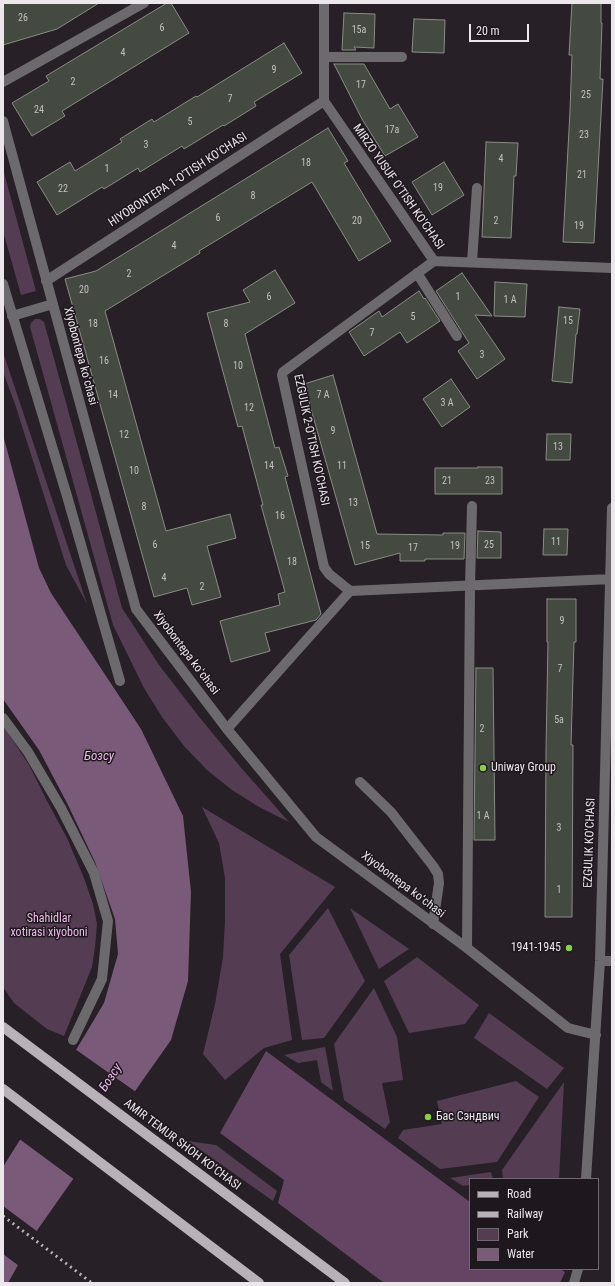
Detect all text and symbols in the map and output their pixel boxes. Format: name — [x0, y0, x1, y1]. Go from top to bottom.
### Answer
house number: 26 — [18, 12, 28, 24]
scale bar — [471, 16, 531, 42]
house number: 6 — [160, 22, 164, 34]
house number: 15a — [352, 24, 366, 36]
text: 20 m — [476, 24, 500, 38]
house number: 4 — [121, 47, 125, 59]
house number: 9 — [272, 64, 276, 76]
house number: 2 — [71, 76, 75, 88]
house number: 17 — [356, 79, 366, 91]
house number: 25 — [581, 89, 591, 101]
house number: 7 — [228, 93, 232, 105]
house number: 24 — [34, 104, 44, 116]
house number: 5 — [188, 116, 192, 128]
street label: MIRZO YUSUF O'TISH KO'CHASI — [349, 122, 447, 252]
house number: 17a — [385, 124, 399, 136]
house number: 23 — [579, 129, 589, 141]
street label: HIYOBONTEPA 1-O'TISH KO'CHASI — [106, 130, 250, 230]
house number: 3 — [144, 139, 148, 151]
house number: 4 — [499, 153, 503, 165]
house number: 18 — [301, 157, 311, 169]
house number: 1 — [105, 163, 109, 175]
house number: 21 — [577, 169, 587, 181]
house number: 19 — [433, 182, 443, 194]
house number: 22 — [58, 183, 68, 195]
house number: 8 — [251, 190, 255, 202]
house number: 6 — [216, 212, 220, 224]
house number: 20 — [352, 215, 362, 227]
house number: 2 — [494, 215, 498, 227]
house number: 19 — [574, 220, 584, 232]
house number: 4 — [172, 240, 176, 252]
house number: 2 — [127, 268, 131, 280]
house number: 20 — [79, 284, 89, 296]
house number: 6 — [267, 291, 271, 303]
house number: 1 — [456, 291, 460, 303]
house number: 1 A — [504, 294, 516, 306]
street label: Xiyobontepa koʻchasi — [60, 305, 100, 407]
house number: 5 — [411, 311, 415, 323]
house number: 15 — [563, 315, 573, 327]
house number: 18 — [88, 318, 98, 330]
house number: 8 — [224, 318, 228, 330]
house number: 7 — [370, 327, 374, 339]
house number: 3 — [480, 349, 484, 361]
house number: 16 — [99, 355, 109, 367]
house number: 10 — [233, 360, 243, 372]
street label: EZGULIK 2-O'TISH KO'CHASI — [290, 373, 332, 507]
house number: 14 — [108, 389, 118, 401]
house number: 7 A — [317, 389, 329, 401]
house number: 3 A — [441, 397, 453, 409]
house number: 12 — [244, 402, 254, 414]
house number: 9 — [331, 425, 335, 437]
house number: 12 — [119, 429, 129, 441]
house number: 13 — [553, 441, 563, 453]
house number: 14 — [264, 460, 274, 472]
house number: 11 — [337, 460, 347, 472]
house number: 10 — [129, 465, 139, 477]
house number: 21 — [442, 475, 452, 487]
house number: 23 — [485, 475, 495, 487]
house number: 13 — [348, 497, 358, 509]
house number: 8 — [142, 501, 146, 513]
house number: 16 — [275, 510, 285, 522]
house number: 11 — [551, 536, 561, 548]
house number: 6 — [153, 539, 157, 551]
house number: 25 — [484, 539, 494, 551]
house number: 15 — [360, 540, 370, 552]
house number: 19 — [450, 540, 460, 552]
house number: 17 — [408, 542, 418, 554]
house number: 18 — [287, 556, 297, 568]
house number: 4 — [162, 572, 166, 584]
house number: 2 — [200, 581, 204, 593]
street label: Xiyobontepa koʻchasi — [150, 608, 222, 698]
house number: 9 — [560, 615, 564, 627]
house number: 7 — [558, 663, 562, 675]
house number: 5a — [554, 714, 564, 726]
house number: 2 — [480, 723, 484, 735]
water label: Бозсу — [84, 749, 114, 765]
place label: Uniway Group — [491, 761, 556, 775]
marker: Uniway Group — [478, 763, 488, 773]
street label: EZGULIK KO'CHASI — [581, 798, 599, 888]
house number: 1 А — [477, 810, 489, 822]
house number: 3 — [557, 822, 561, 834]
street label: Xiyobontepa koʻchasi — [358, 849, 448, 921]
house number: 1 — [557, 884, 561, 896]
park label: Shahidlar xotirasi xiyoboni — [10, 912, 88, 940]
place label: 1941-1945 — [511, 941, 561, 955]
marker: 1941-1945 — [564, 943, 574, 953]
water label: Бозсу — [96, 1061, 126, 1095]
street label: AMIR TEMUR SHOH KO'CHASI — [121, 1096, 243, 1194]
place label: Бас Сэндвич — [436, 1110, 500, 1124]
marker: Бас Сэндвич — [423, 1112, 433, 1122]
legend — [469, 1178, 599, 1270]
text: Road — [507, 1187, 531, 1201]
text: Railway — [507, 1207, 543, 1221]
text: Park — [507, 1227, 528, 1241]
text: Water — [507, 1247, 535, 1261]

